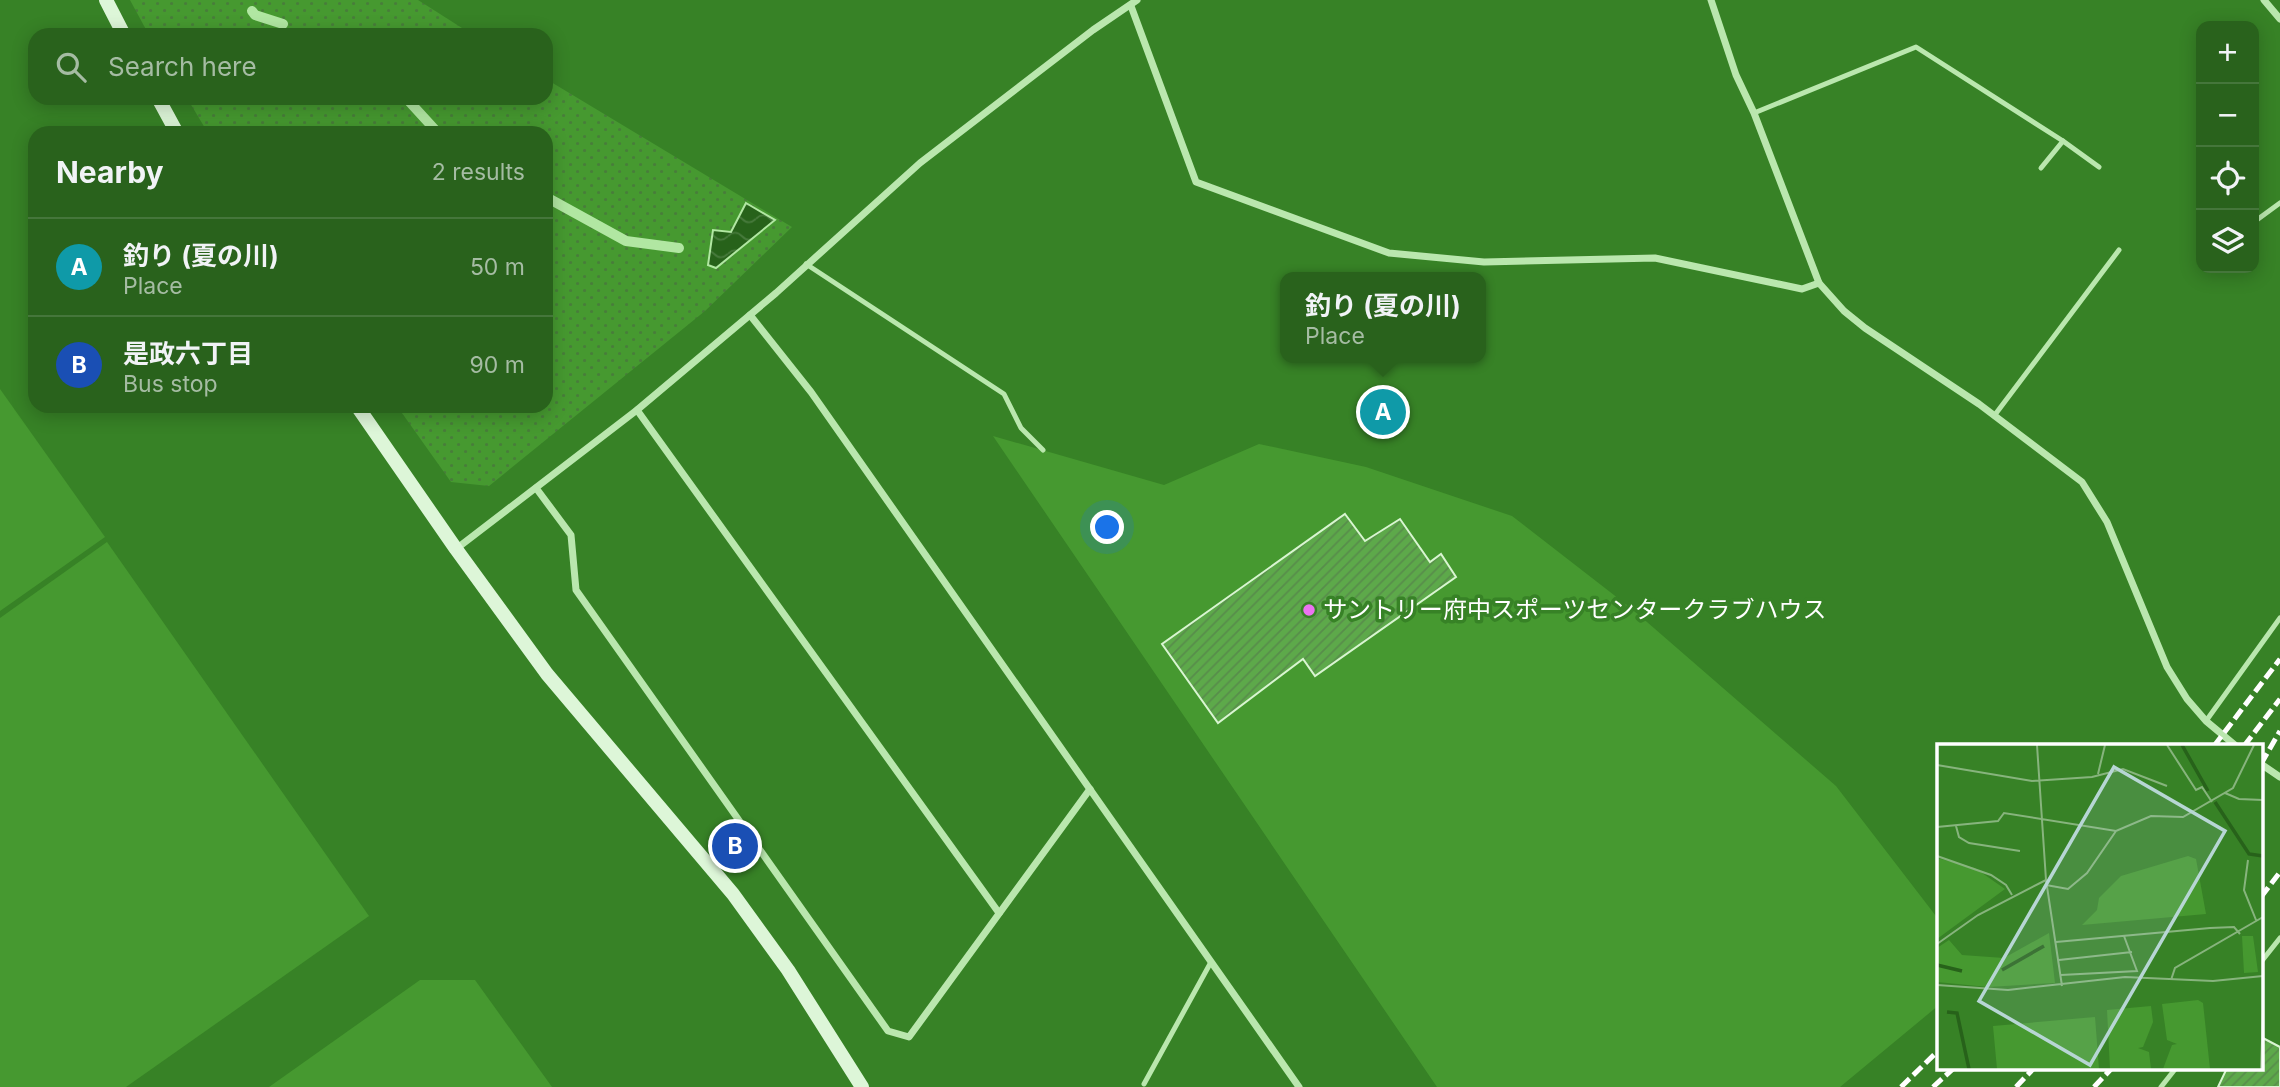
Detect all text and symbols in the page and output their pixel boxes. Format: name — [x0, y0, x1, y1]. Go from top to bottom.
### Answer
map controls — [2196, 21, 2259, 273]
button: + — [2196, 21, 2259, 84]
search box — [28, 28, 553, 105]
icon: search — [52, 48, 90, 86]
text: Search here — [108, 51, 257, 82]
button: − — [2196, 84, 2259, 147]
button: locate — [2196, 147, 2259, 210]
text: Nearby — [56, 154, 164, 190]
text: 2 results — [432, 158, 525, 186]
button: layers — [2196, 210, 2259, 273]
text: 釣り (夏の川) — [123, 240, 279, 271]
text: A — [70, 253, 88, 281]
text: 50 m — [470, 253, 525, 281]
text: Place — [123, 272, 183, 300]
popup — [1280, 272, 1486, 363]
text: 釣り (夏の川) — [1305, 290, 1461, 321]
text: Place — [1305, 322, 1365, 350]
text: 是政六丁目 — [123, 338, 253, 369]
text: B — [71, 351, 87, 379]
text: 90 m — [470, 351, 525, 379]
text: Bus stop — [123, 370, 218, 398]
pin: A — [1360, 386, 1406, 438]
your location — [1090, 510, 1124, 544]
place label: サントリー府中スポーツセンタークラブハウス — [1323, 595, 1827, 624]
marker: サントリー府中スポーツセンタークラブハウス — [1301, 602, 1317, 618]
inset map — [1937, 744, 2262, 1070]
pin: B — [712, 820, 758, 872]

